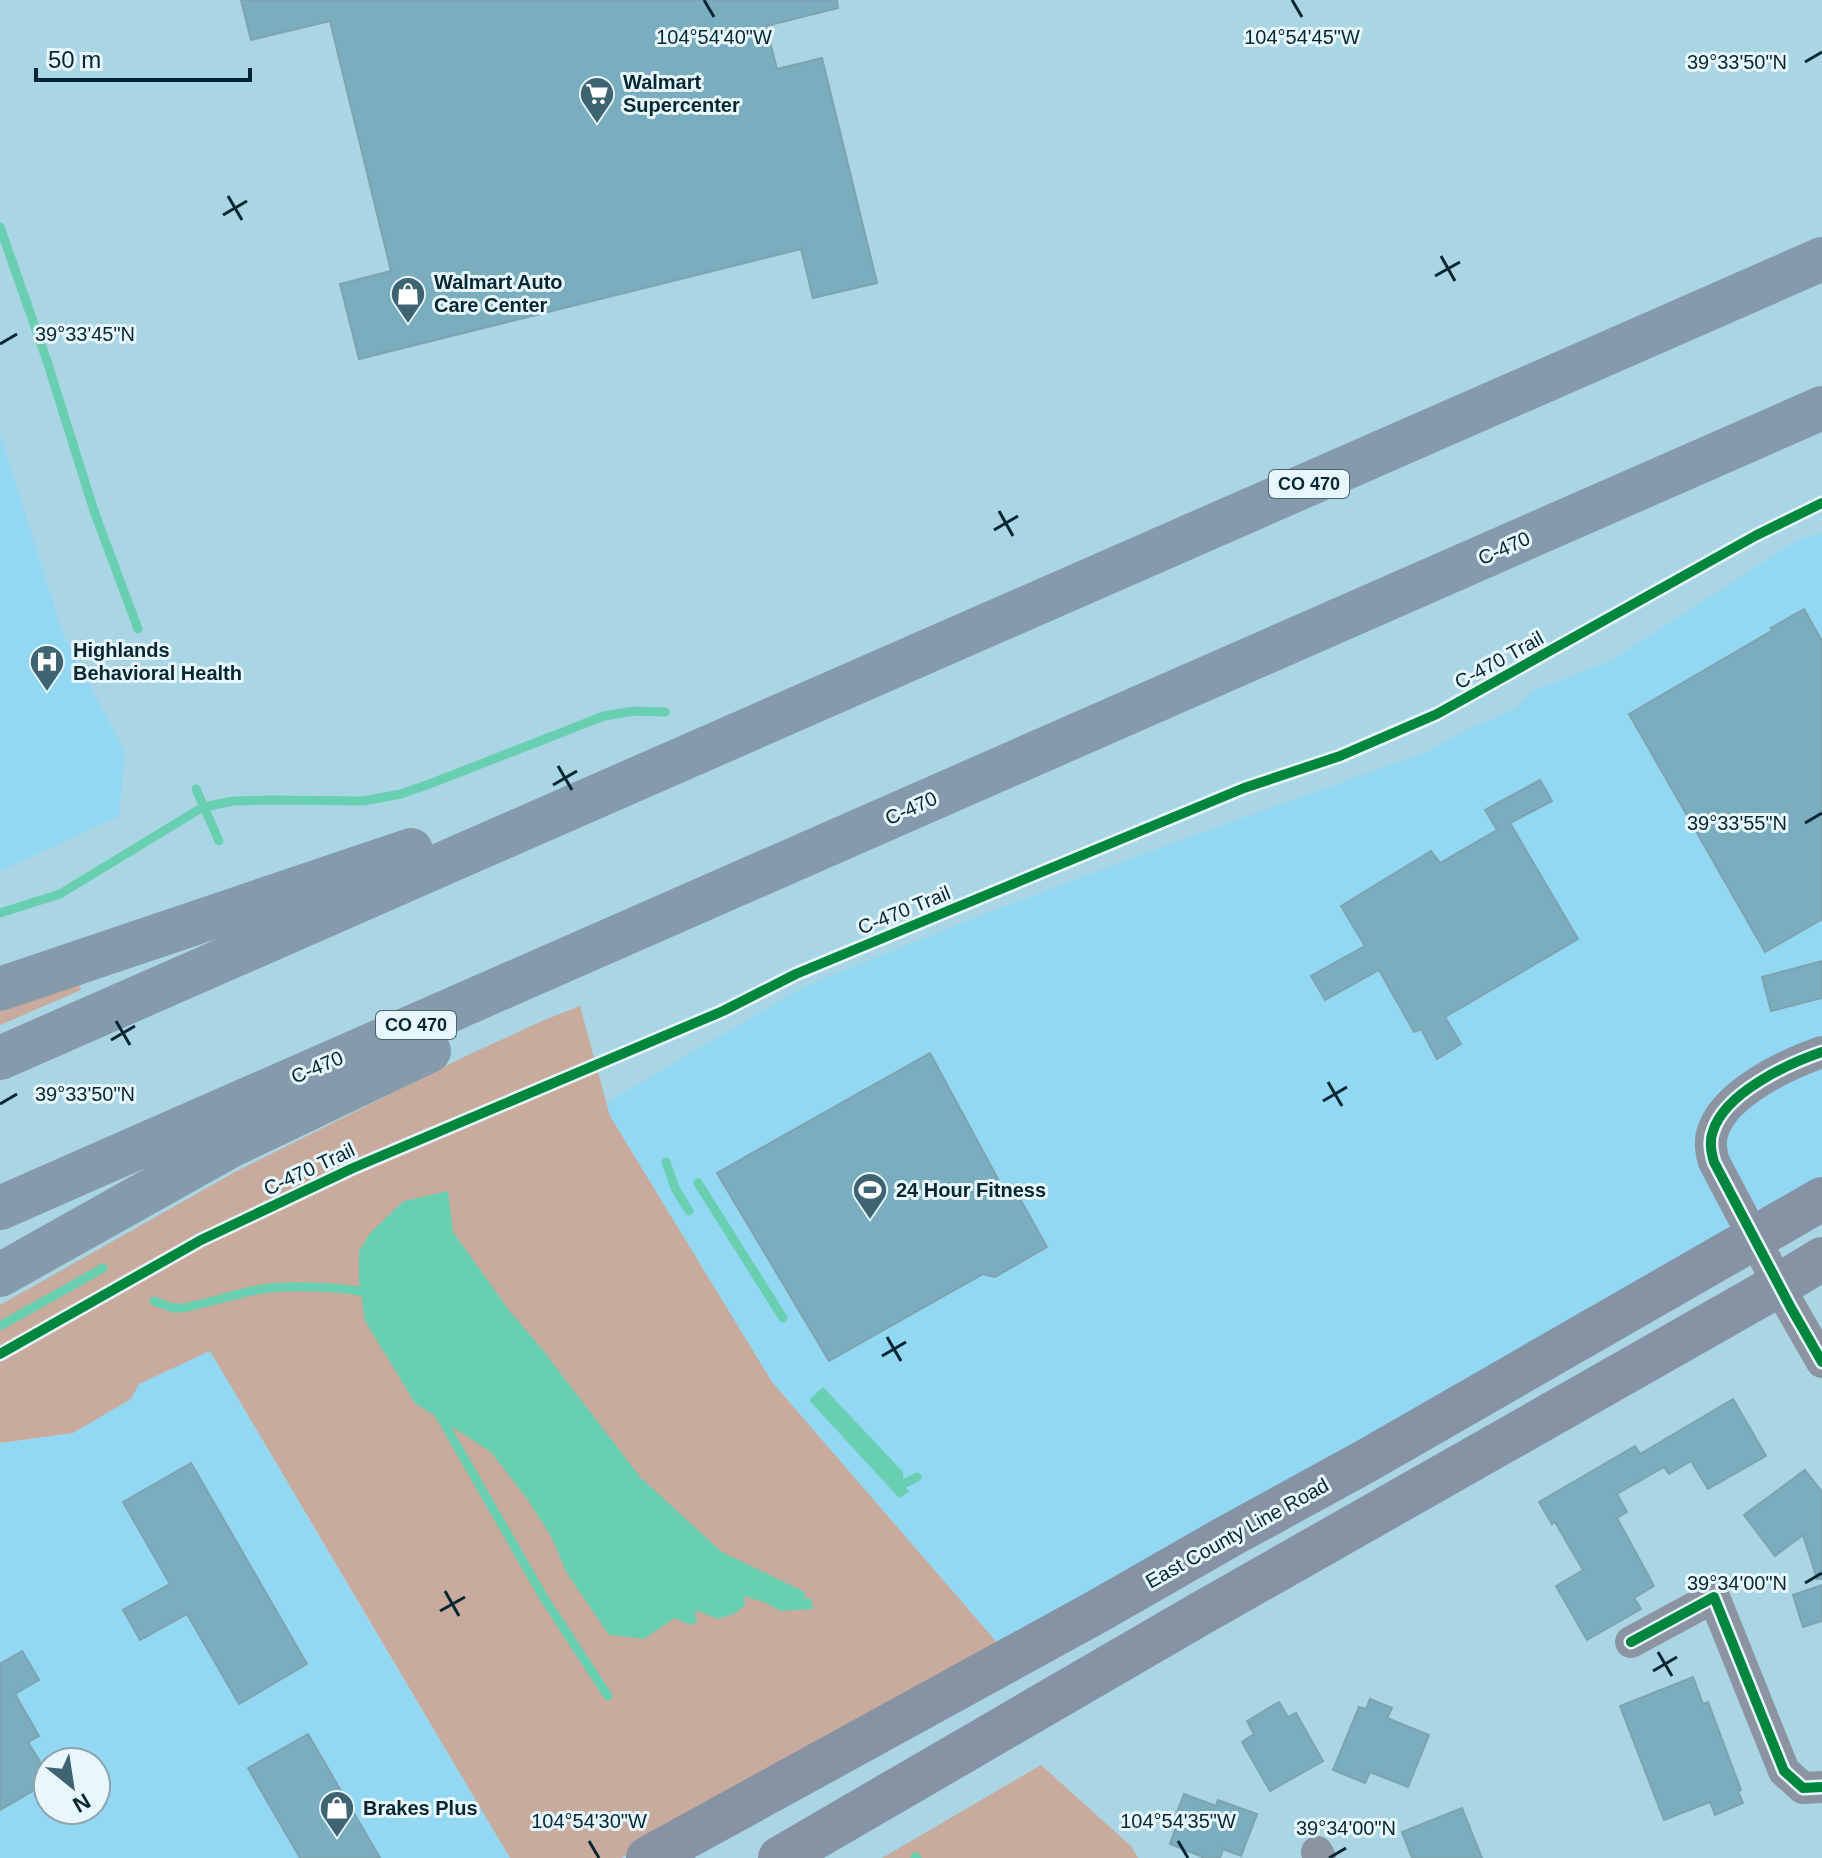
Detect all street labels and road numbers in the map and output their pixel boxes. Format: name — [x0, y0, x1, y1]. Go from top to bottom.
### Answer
road number: CO 470 — [1269, 470, 1349, 498]
street label: C-470 — [1475, 527, 1533, 569]
street label: C-470 Trail — [1451, 627, 1547, 693]
street label: C-470 — [882, 787, 940, 829]
street label: C-470 Trail — [855, 881, 953, 939]
road number: CO 470 — [376, 1011, 456, 1039]
street label: C-470 — [288, 1046, 346, 1088]
street label: C-470 Trail — [260, 1138, 358, 1200]
street label: East County Line Road — [1142, 1474, 1332, 1592]

